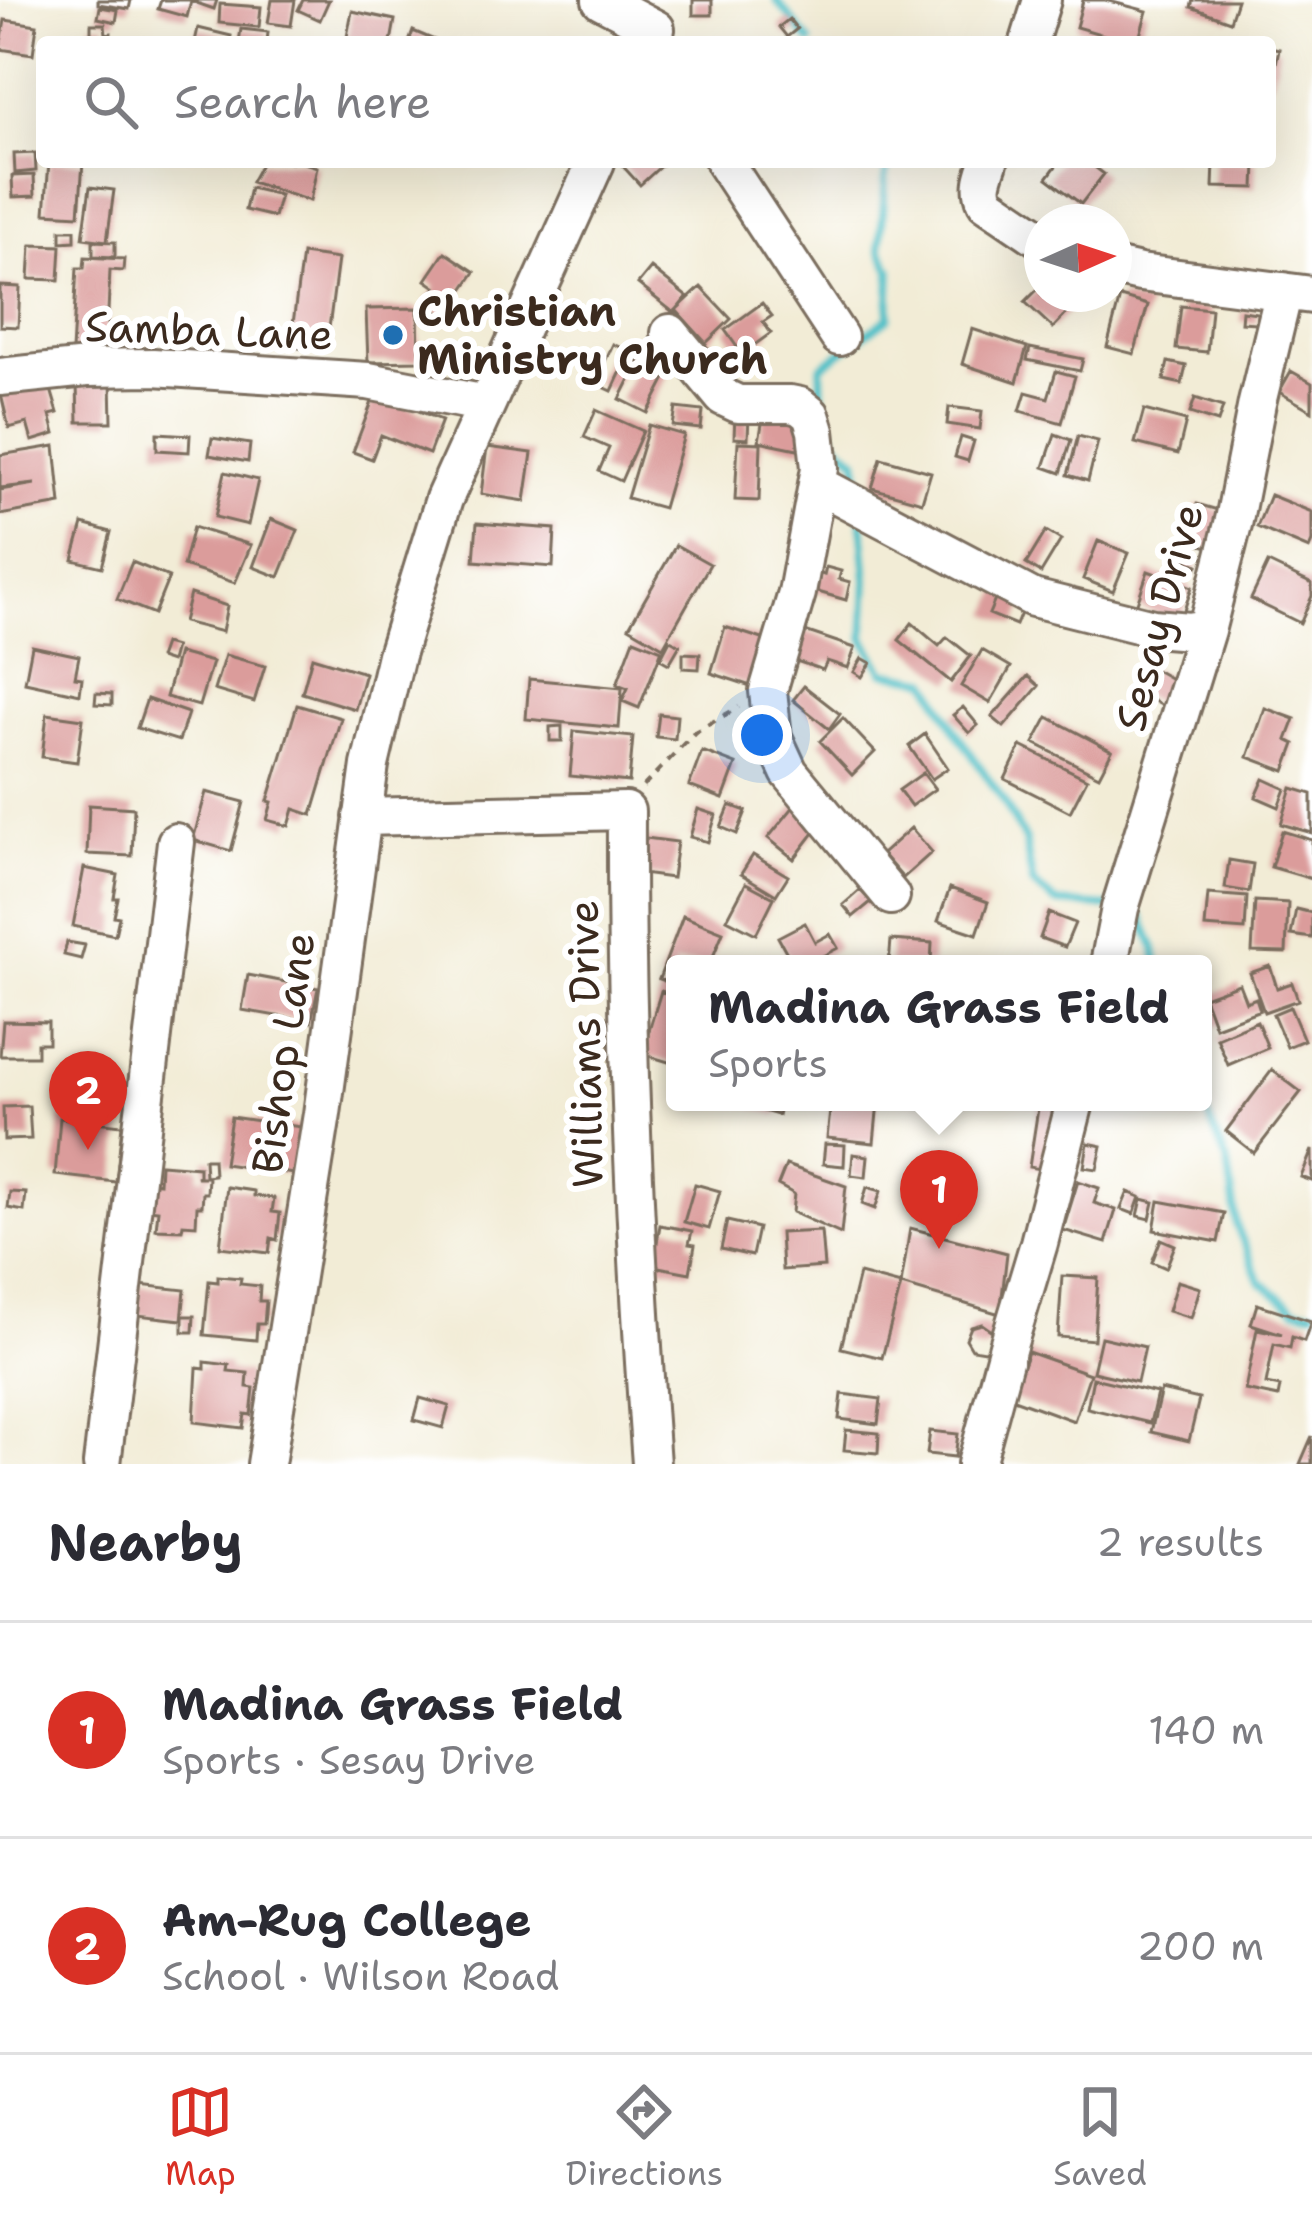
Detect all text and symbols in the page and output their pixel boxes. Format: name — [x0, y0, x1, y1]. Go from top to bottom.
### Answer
search box — [36, 36, 1276, 168]
icon: search — [78, 69, 144, 135]
text: Search here — [174, 72, 431, 132]
north arrow — [1024, 204, 1132, 312]
place label: Christian Ministry Church — [417, 283, 768, 387]
street label: Samba Lane — [84, 298, 334, 362]
marker: Christian Ministry Church — [380, 322, 406, 348]
street label: Sesay Drive — [1102, 497, 1216, 737]
your location — [732, 705, 792, 765]
street label: Williams Drive — [554, 899, 616, 1189]
street label: Bishop Lane — [238, 929, 328, 1177]
popup — [666, 955, 1212, 1111]
text: Madina Grass Field — [708, 977, 1170, 1037]
text: Sports — [708, 1037, 828, 1089]
pin: 2 — [49, 1051, 127, 1150]
pin: 1 — [900, 1150, 978, 1249]
text: Nearby — [48, 1508, 243, 1576]
text: 2 results — [1097, 1516, 1264, 1568]
text: Madina Grass Field — [162, 1674, 623, 1734]
text: 1 — [78, 1704, 96, 1756]
text: 140 m — [1148, 1704, 1264, 1756]
text: Sports · Sesay Drive — [162, 1734, 536, 1786]
text: Am-Rug College — [162, 1890, 531, 1950]
text: 2 — [73, 1920, 101, 1972]
text: 200 m — [1137, 1920, 1264, 1972]
text: School · Wilson Road — [162, 1950, 559, 2002]
tab: Map — [165, 2079, 236, 2196]
tab: Directions — [566, 2079, 723, 2196]
tab: Saved — [1053, 2079, 1147, 2196]

